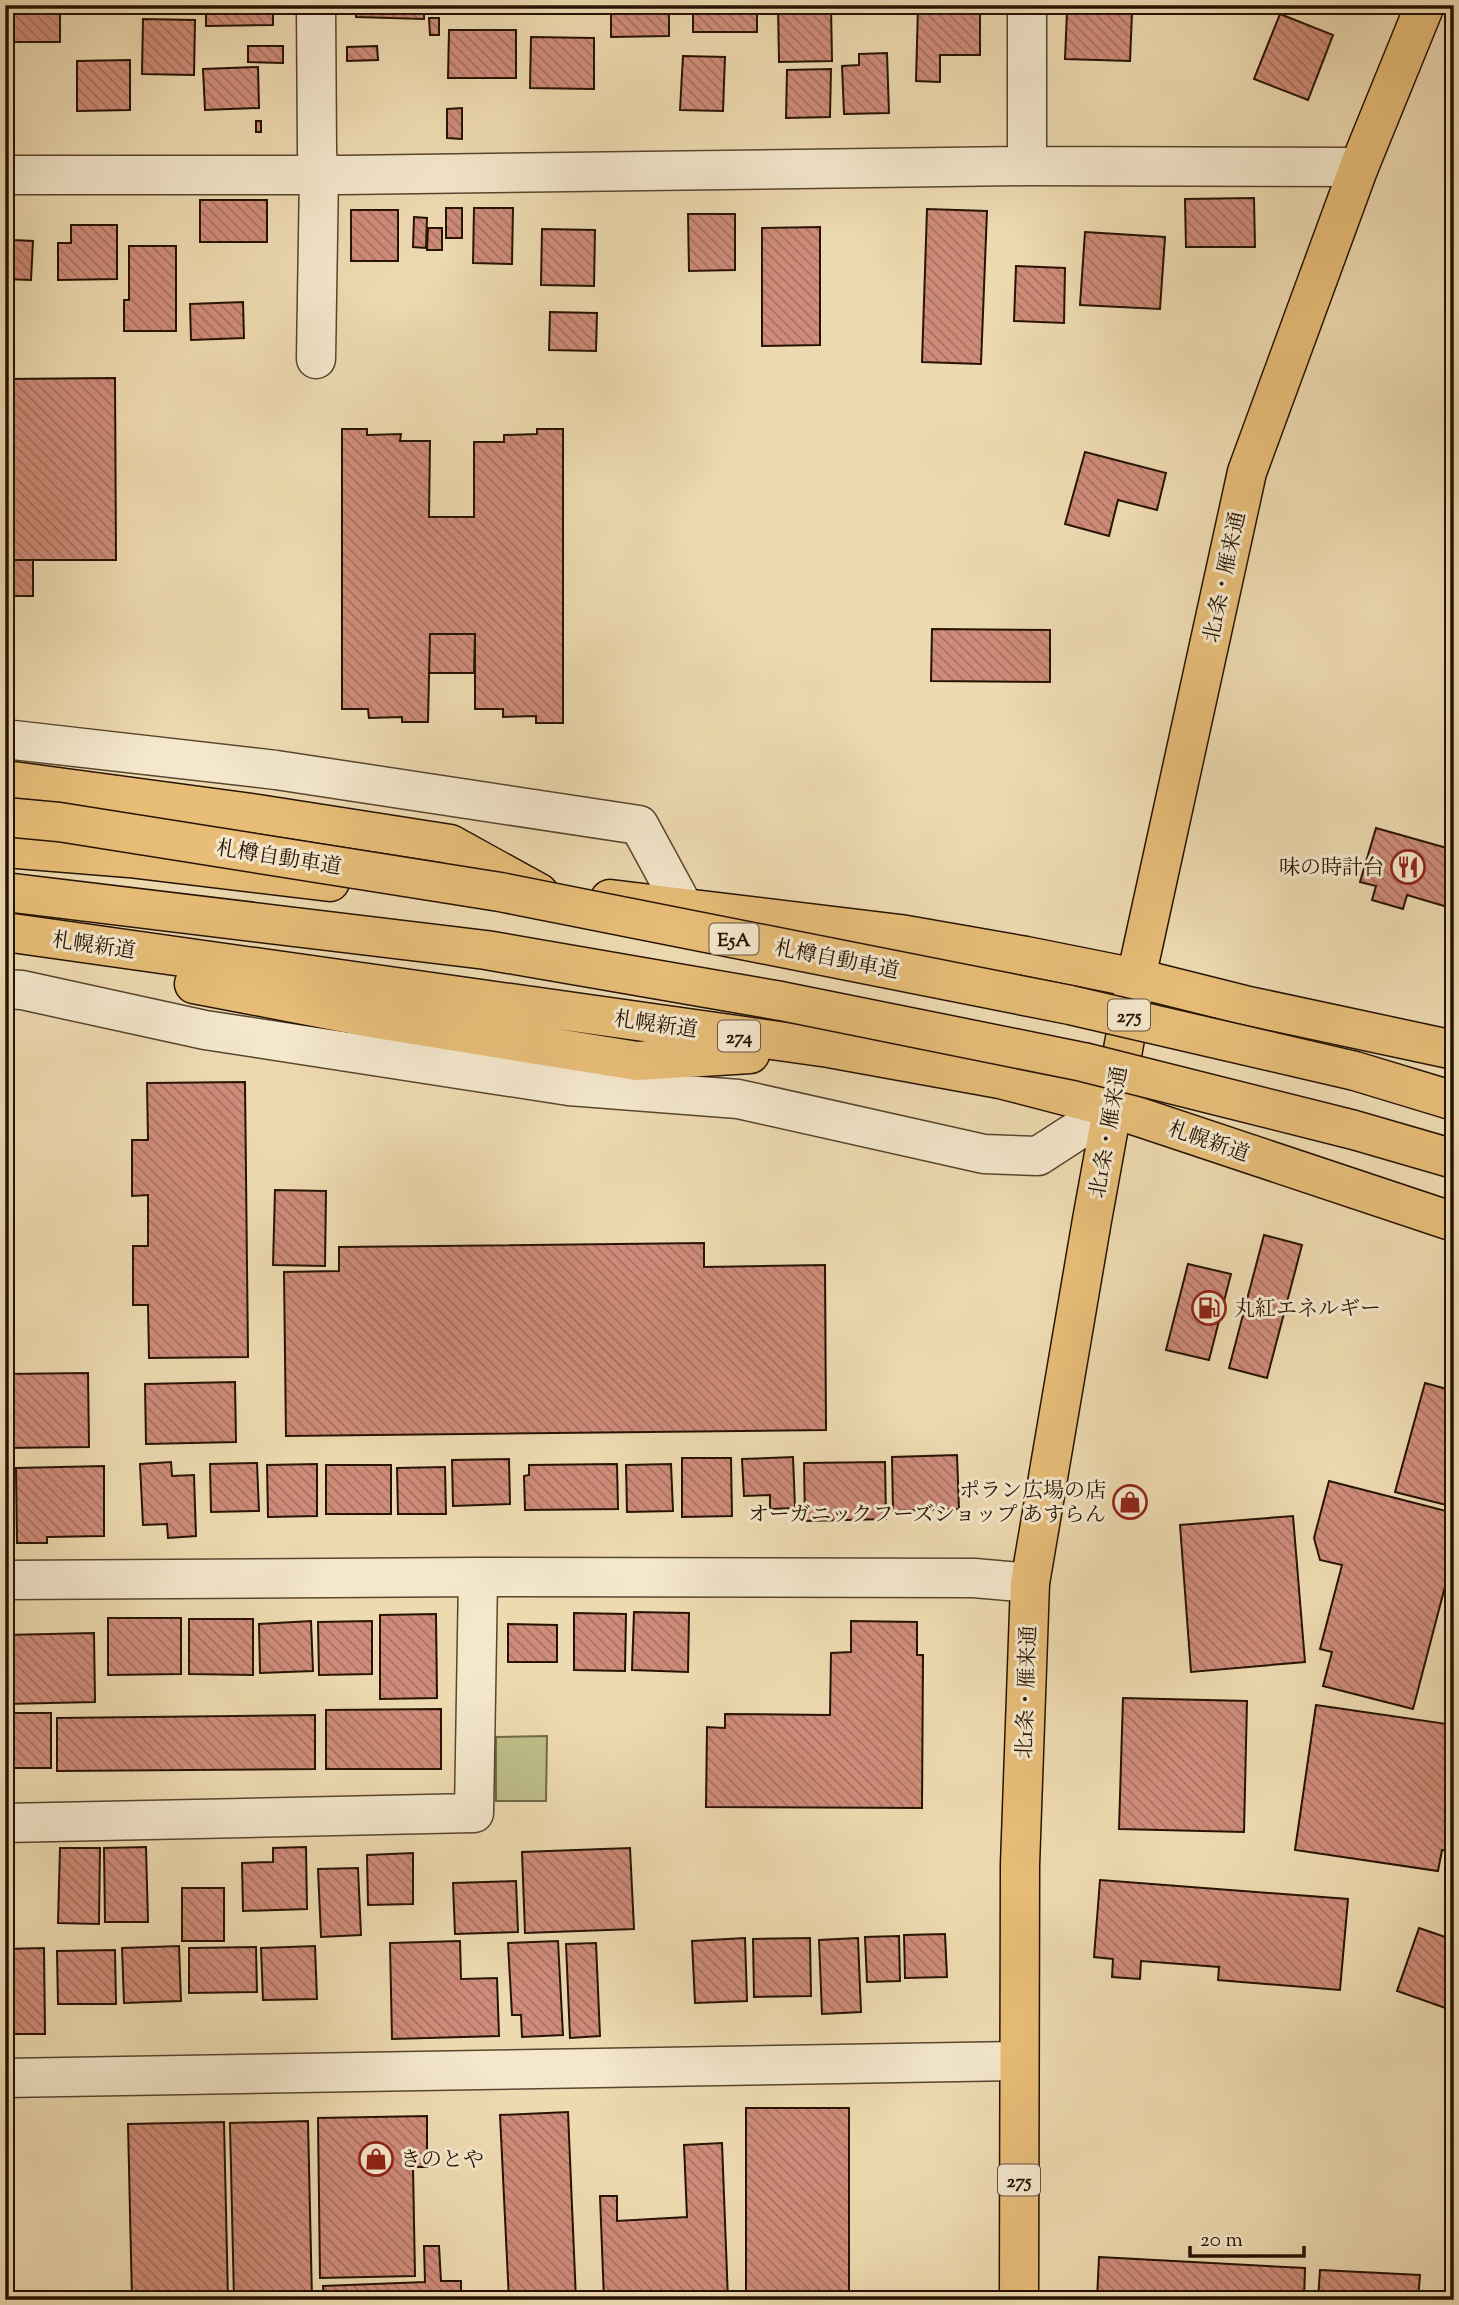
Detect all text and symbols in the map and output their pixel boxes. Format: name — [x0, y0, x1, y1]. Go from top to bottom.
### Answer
street label: 北1条・雁来通 — [1197, 509, 1254, 646]
street label: 札樽自動車道 — [214, 834, 343, 884]
restaurant icon: 味の時計台 — [1389, 848, 1427, 886]
place label: 味の時計台 — [1279, 854, 1384, 884]
road number: E5A — [710, 923, 758, 954]
street label: 札幌新道 — [50, 926, 137, 968]
street label: 札樽自動車道 — [772, 934, 901, 988]
road number: 275 — [1108, 1000, 1150, 1030]
street label: 札幌新道 — [612, 1005, 699, 1047]
road number: 274 — [718, 1020, 760, 1052]
street label: 北1条・雁来通 — [1084, 1064, 1136, 1201]
street label: 札幌新道 — [1164, 1115, 1253, 1171]
fuel station icon: 丸紅エネルギー — [1190, 1289, 1228, 1327]
place label: 丸紅エネルギー — [1234, 1295, 1381, 1325]
place label: ポラン広場の店 オーガニックフーズショップ あすらん — [748, 1477, 1106, 1531]
shop icon: ポラン広場の店 オーガニックフーズショップ あすらん — [1111, 1483, 1149, 1521]
street label: 北1条・雁来通 — [1011, 1625, 1045, 1759]
shop icon: きのとや — [357, 2140, 395, 2178]
place label: きのとや — [400, 2146, 484, 2176]
road number: 275 — [998, 2164, 1040, 2196]
scale bar — [1190, 2214, 1303, 2258]
text: 20 m — [1200, 2226, 1243, 2256]

